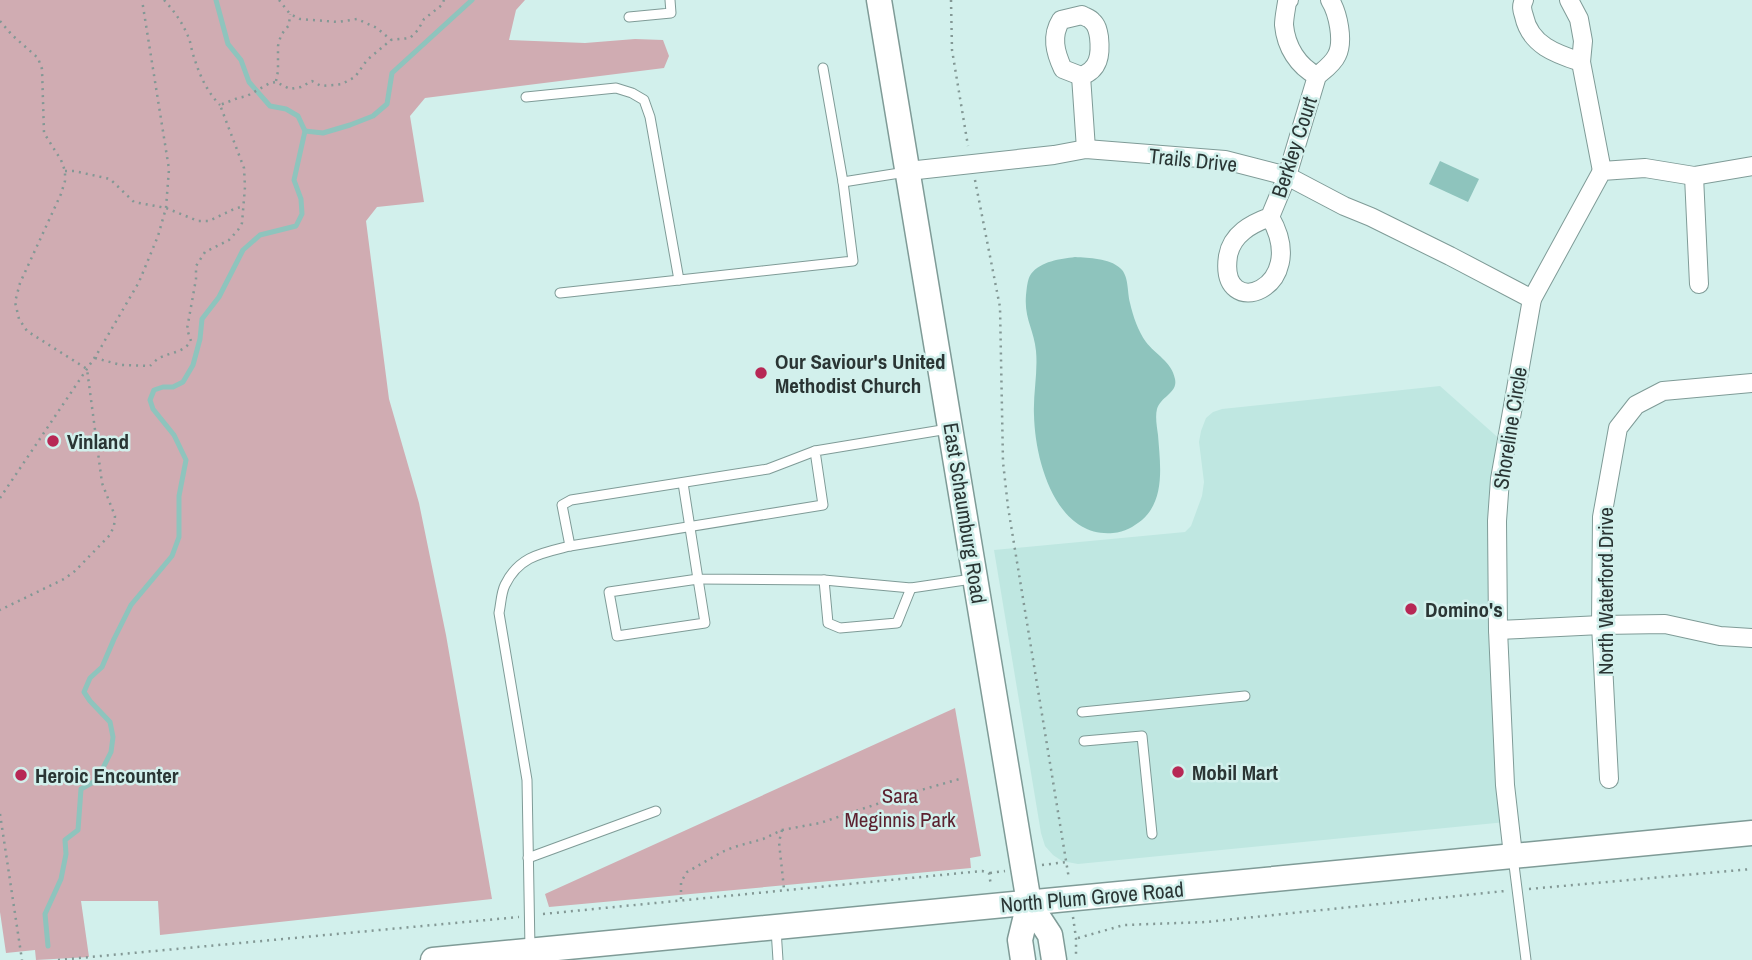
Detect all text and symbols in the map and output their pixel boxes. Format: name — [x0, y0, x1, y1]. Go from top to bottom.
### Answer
street label: Berkley Court — [1264, 93, 1324, 201]
street label: Trails Drive — [1148, 141, 1238, 179]
place label: Our Saviour's United Methodist Church — [775, 347, 946, 400]
marker: Our Saviour's United Methodist Church — [753, 365, 769, 381]
street label: Shoreline Circle — [1486, 365, 1534, 491]
street label: East Schaumburg Road — [936, 420, 994, 606]
place label: Vinland — [67, 427, 129, 456]
marker: Vinland — [45, 433, 61, 449]
street label: North Waterford Drive — [1591, 507, 1620, 675]
place label: Domino's — [1425, 595, 1503, 624]
marker: Domino's — [1403, 601, 1419, 617]
place label: Mobil Mart — [1192, 758, 1278, 787]
place label: Heroic Encounter — [35, 761, 179, 790]
marker: Mobil Mart — [1170, 764, 1186, 780]
marker: Heroic Encounter — [13, 767, 29, 783]
park label: Sara Meginnis Park — [844, 781, 956, 834]
street label: North Plum Grove Road — [999, 875, 1185, 919]

